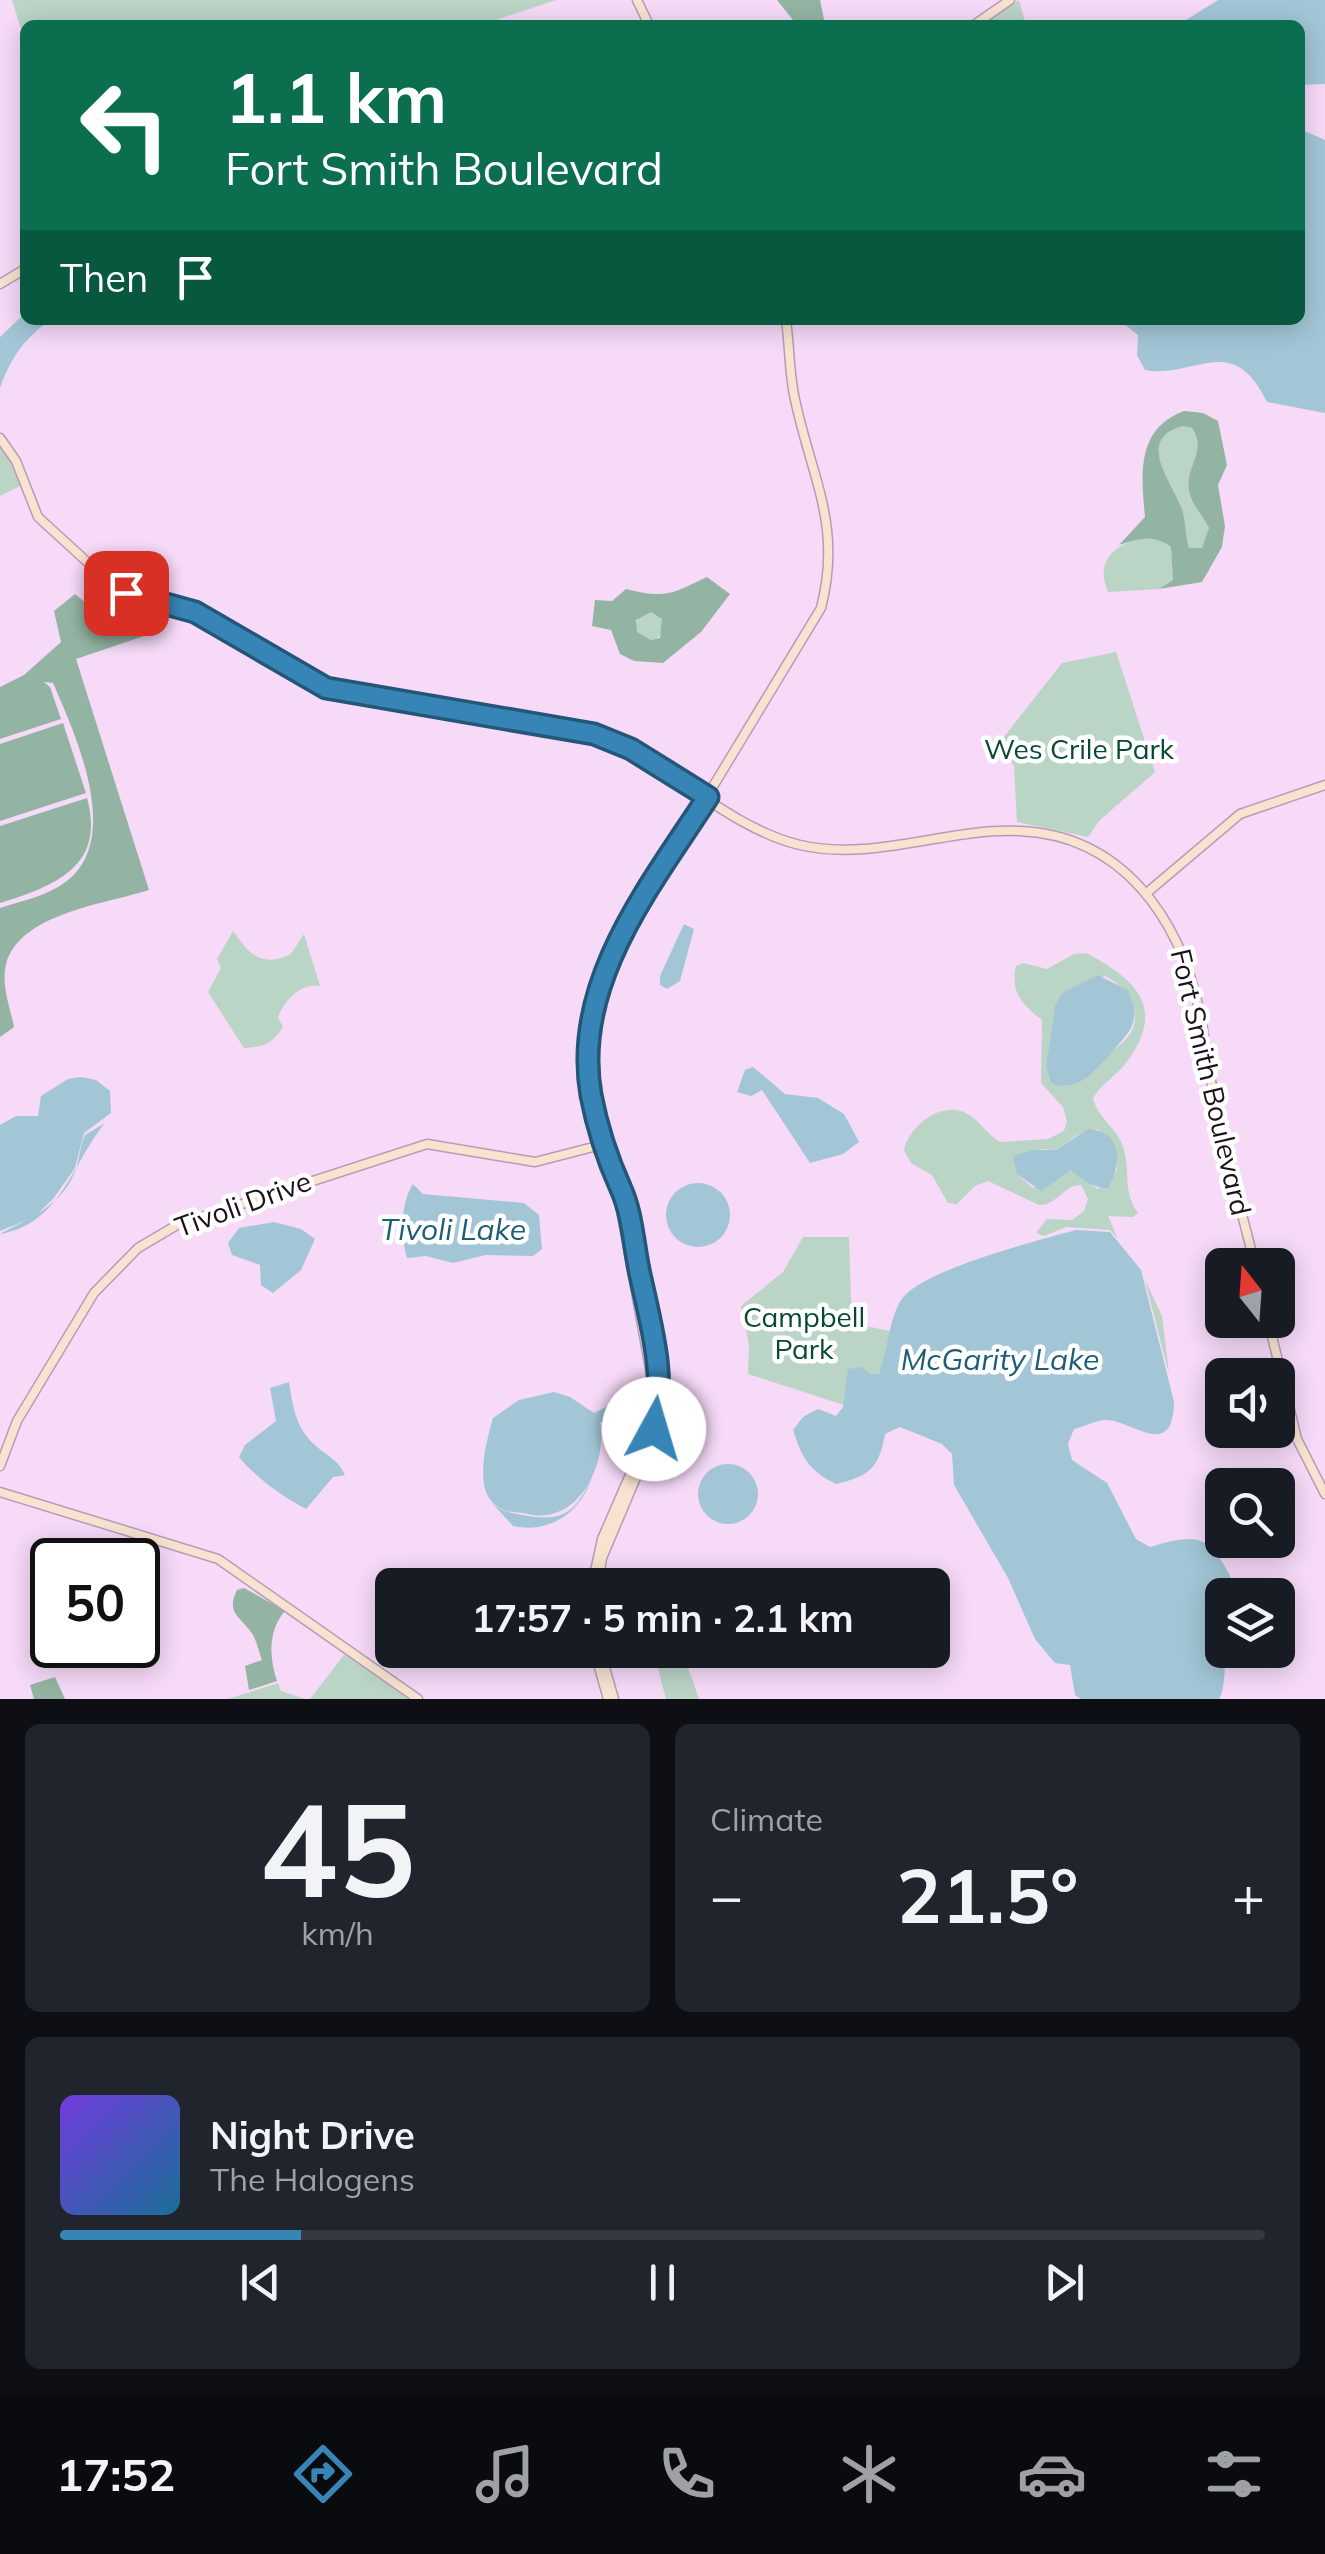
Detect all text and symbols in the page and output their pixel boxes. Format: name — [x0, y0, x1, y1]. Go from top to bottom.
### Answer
text: 1.1 km — [225, 53, 447, 141]
icon: left — [60, 60, 190, 190]
text: Fort Smith Boulevard — [225, 140, 663, 196]
icon: arrive — [168, 250, 223, 305]
text: Then — [60, 254, 148, 302]
pin — [84, 551, 169, 636]
icon: arrive — [99, 566, 154, 621]
park label: Wes Crile Park — [984, 731, 1175, 766]
street label: Fort Smith Boulevard — [1164, 945, 1259, 1219]
street label: Tivoli Drive — [170, 1163, 316, 1244]
water label: Tivoli Lake — [380, 1210, 526, 1248]
north arrow — [1205, 1248, 1295, 1338]
map controls — [1205, 1248, 1295, 1668]
park label: Campbell Park — [743, 1299, 865, 1366]
water label: McGarity Lake — [901, 1340, 1099, 1378]
button: sound — [1205, 1358, 1295, 1448]
position arrow — [602, 1377, 706, 1481]
button: search — [1205, 1468, 1295, 1558]
speed limit sign: 50 — [30, 1538, 160, 1668]
button: layers — [1205, 1578, 1295, 1668]
text: 17:57 · 5 min · 2.1 km — [471, 1594, 854, 1642]
text: 45 — [259, 1766, 416, 1930]
text: Climate — [710, 1799, 823, 1839]
text: 21.5° — [896, 1848, 1079, 1942]
text: − — [710, 1861, 743, 1930]
text: + — [1232, 1861, 1265, 1930]
text: km/h — [301, 1913, 374, 1953]
text: Night Drive — [210, 2111, 415, 2159]
text: The Halogens — [210, 2159, 415, 2199]
icon: previous — [233, 2255, 288, 2310]
icon: pause — [635, 2255, 690, 2310]
icon: next — [1037, 2255, 1092, 2310]
icon: directions — [288, 2439, 358, 2509]
icon: music — [470, 2439, 540, 2509]
icon: phone — [652, 2439, 722, 2509]
icon: climate — [834, 2439, 904, 2509]
icon: car — [1017, 2439, 1087, 2509]
icon: filters — [1199, 2439, 1269, 2509]
text: 17:52 — [56, 2446, 175, 2502]

